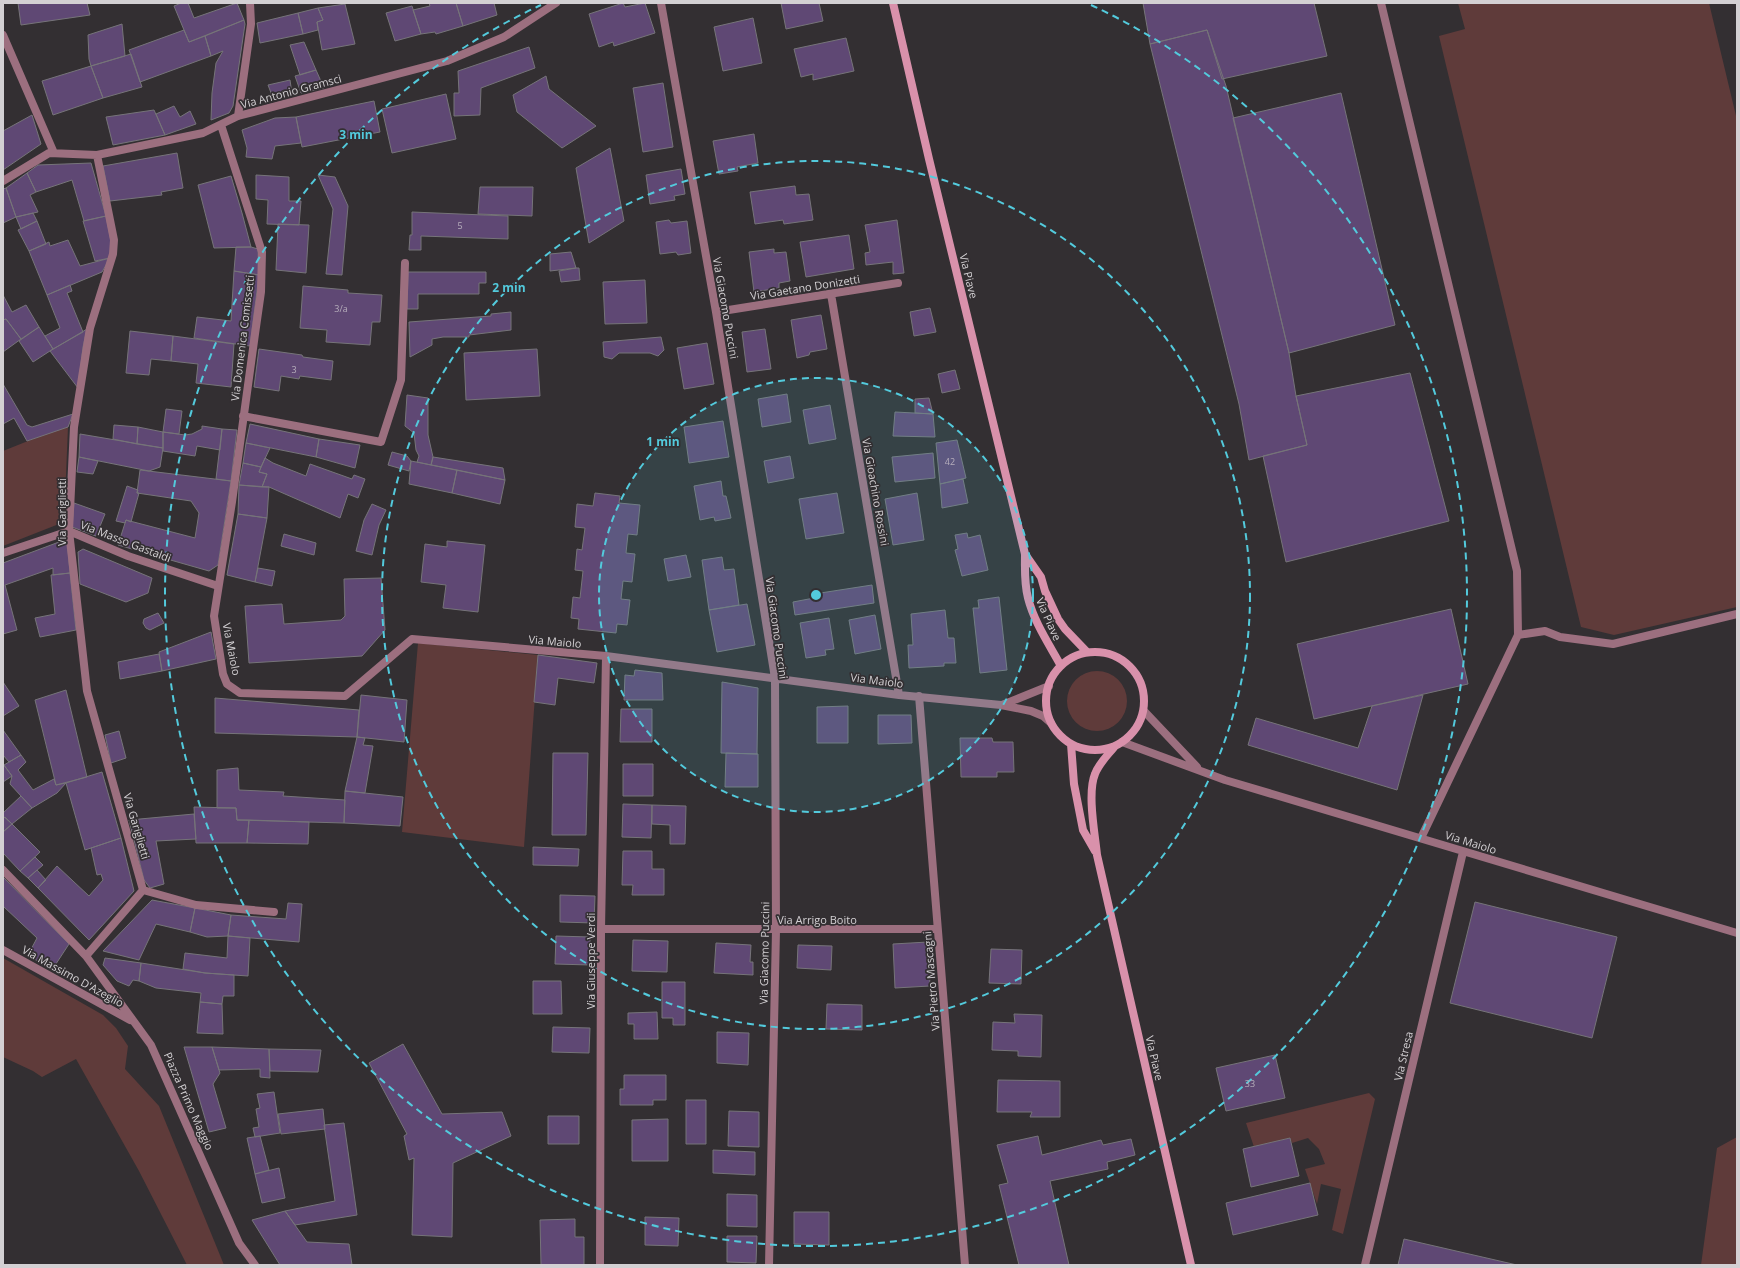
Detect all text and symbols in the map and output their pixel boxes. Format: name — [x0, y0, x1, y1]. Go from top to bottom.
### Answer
street label: Via Antonio Gramsci — [239, 70, 343, 112]
text: 3 min — [339, 126, 373, 143]
house number: 5 — [457, 219, 463, 232]
street label: Via Piave — [956, 252, 982, 300]
street label: Via Giacomo Puccini — [710, 256, 742, 360]
street label: Via Gaetano Donizetti — [749, 271, 861, 303]
street label: Via Domenica Comissetti — [227, 274, 257, 402]
text: 2 min — [492, 279, 526, 296]
house number: 3/a — [334, 302, 348, 315]
house number: 3 — [291, 363, 297, 376]
text: 1 min — [646, 433, 680, 450]
street label: Via Gioachino Rossini — [859, 437, 893, 547]
house number: 42 — [945, 455, 955, 468]
street label: Via Gariglietti — [54, 478, 69, 546]
street label: Via Masso Gastaldi — [79, 517, 173, 565]
street label: Via Giacomo Puccini — [762, 576, 792, 680]
centre of rings — [809, 588, 823, 602]
street label: Via Piave — [1033, 595, 1065, 643]
street label: Via Maiolo — [220, 622, 245, 677]
street label: Via Maiolo — [528, 631, 582, 651]
street label: Via Maiolo — [850, 669, 905, 691]
street label: Via Gariglietti — [120, 791, 154, 861]
street label: Via Maiolo — [1443, 827, 1499, 857]
street label: Via Giacomo Puccini — [756, 901, 772, 1005]
street label: Via Arrigo Boito — [777, 912, 857, 927]
street label: Via Giuseppe Verdi — [583, 913, 598, 1009]
street label: Via Pietro Mascagni — [919, 931, 943, 1031]
street label: Via Massimo D'Azeglio — [19, 942, 127, 1010]
street label: Via Stresa — [1390, 1030, 1416, 1082]
street label: Via Piave — [1143, 1034, 1167, 1082]
street label: Piazza Primo Maggio — [161, 1050, 217, 1153]
house number: 33 — [1245, 1077, 1255, 1090]

